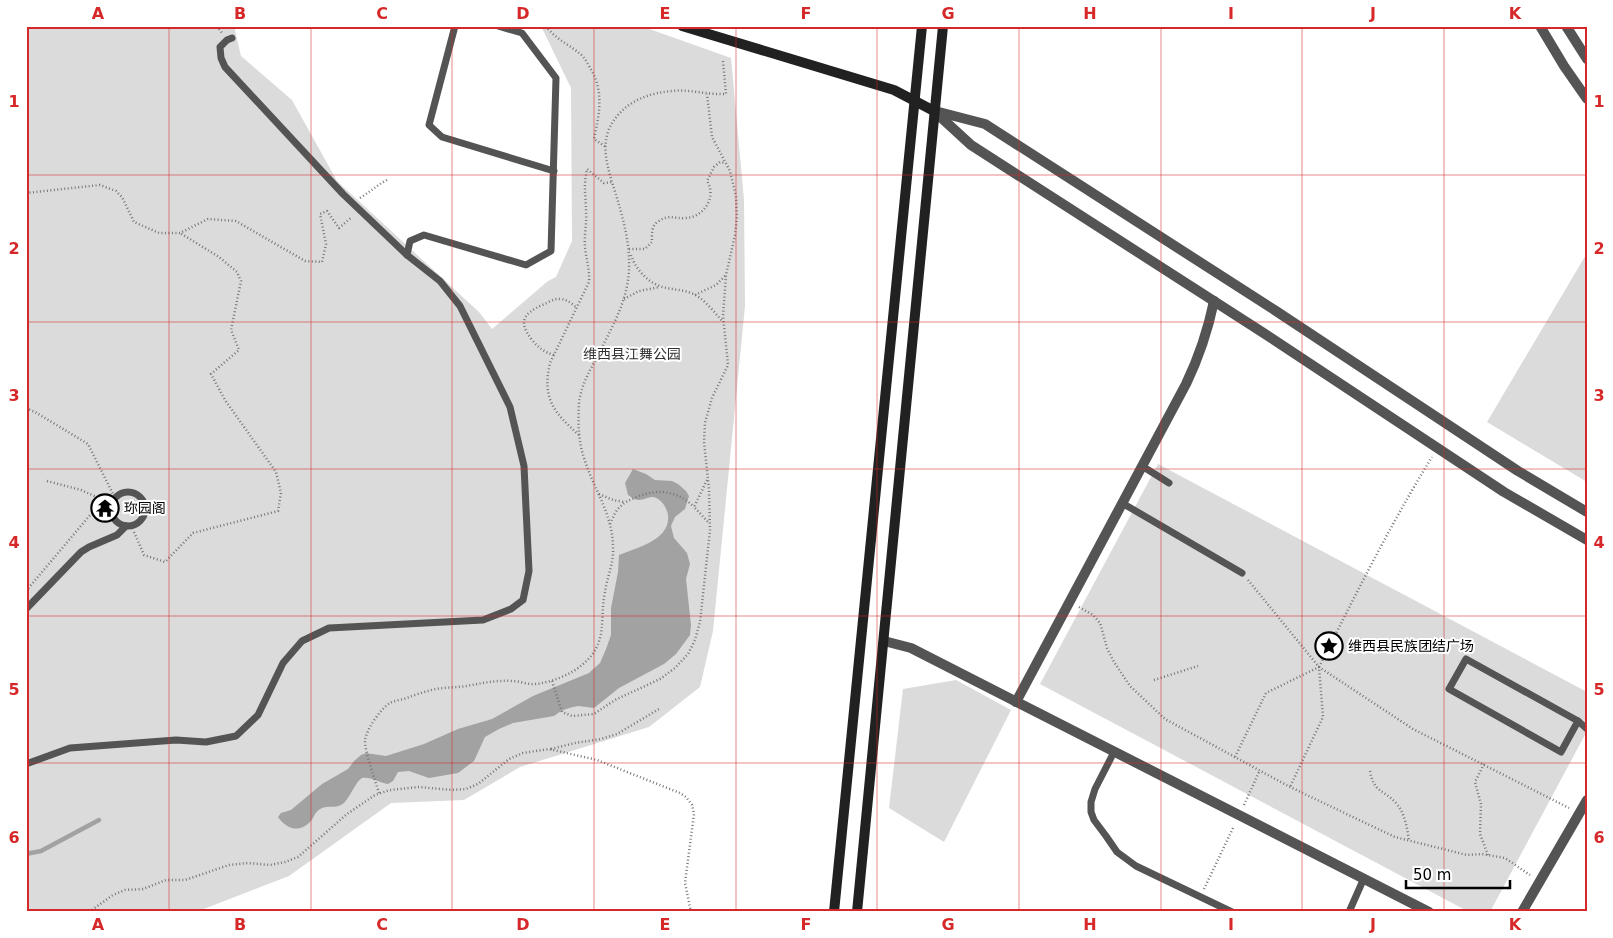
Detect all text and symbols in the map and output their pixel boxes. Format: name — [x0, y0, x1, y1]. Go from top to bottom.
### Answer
text: A — [92, 4, 105, 23]
text: B — [234, 4, 246, 23]
text: C — [376, 4, 388, 23]
text: D — [516, 4, 530, 23]
text: E — [660, 4, 670, 23]
text: F — [801, 4, 811, 23]
text: G — [941, 4, 955, 23]
text: H — [1083, 4, 1097, 23]
text: I — [1228, 4, 1234, 23]
text: J — [1369, 4, 1376, 23]
text: K — [1509, 4, 1522, 23]
text: 1 — [8, 92, 20, 111]
text: 1 — [1593, 92, 1605, 111]
text: 2 — [8, 239, 20, 258]
text: 2 — [1593, 239, 1605, 258]
park label: 维西县江舞公园 — [583, 346, 681, 362]
text: 3 — [8, 386, 20, 405]
text: 3 — [1593, 386, 1605, 405]
temple icon: 珎园阁 — [90, 493, 120, 523]
place label: 珎园阁 — [124, 500, 166, 516]
text: 4 — [8, 533, 20, 552]
text: 4 — [1593, 533, 1605, 552]
place icon: 维西县民族团结广场 — [1314, 631, 1344, 661]
place label: 维西县民族团结广场 — [1348, 638, 1474, 654]
text: 5 — [8, 680, 20, 699]
text: 5 — [1593, 680, 1605, 699]
text: 6 — [8, 828, 20, 847]
text: 6 — [1593, 828, 1605, 847]
scale bar — [1406, 858, 1509, 890]
text: 50 m — [1413, 866, 1451, 884]
text: A — [92, 915, 105, 934]
text: B — [234, 915, 246, 934]
text: C — [376, 915, 388, 934]
text: D — [516, 915, 530, 934]
text: E — [660, 915, 670, 934]
text: F — [801, 915, 811, 934]
text: G — [941, 915, 955, 934]
text: H — [1083, 915, 1097, 934]
text: I — [1228, 915, 1234, 934]
text: J — [1369, 915, 1376, 934]
text: K — [1509, 915, 1522, 934]

